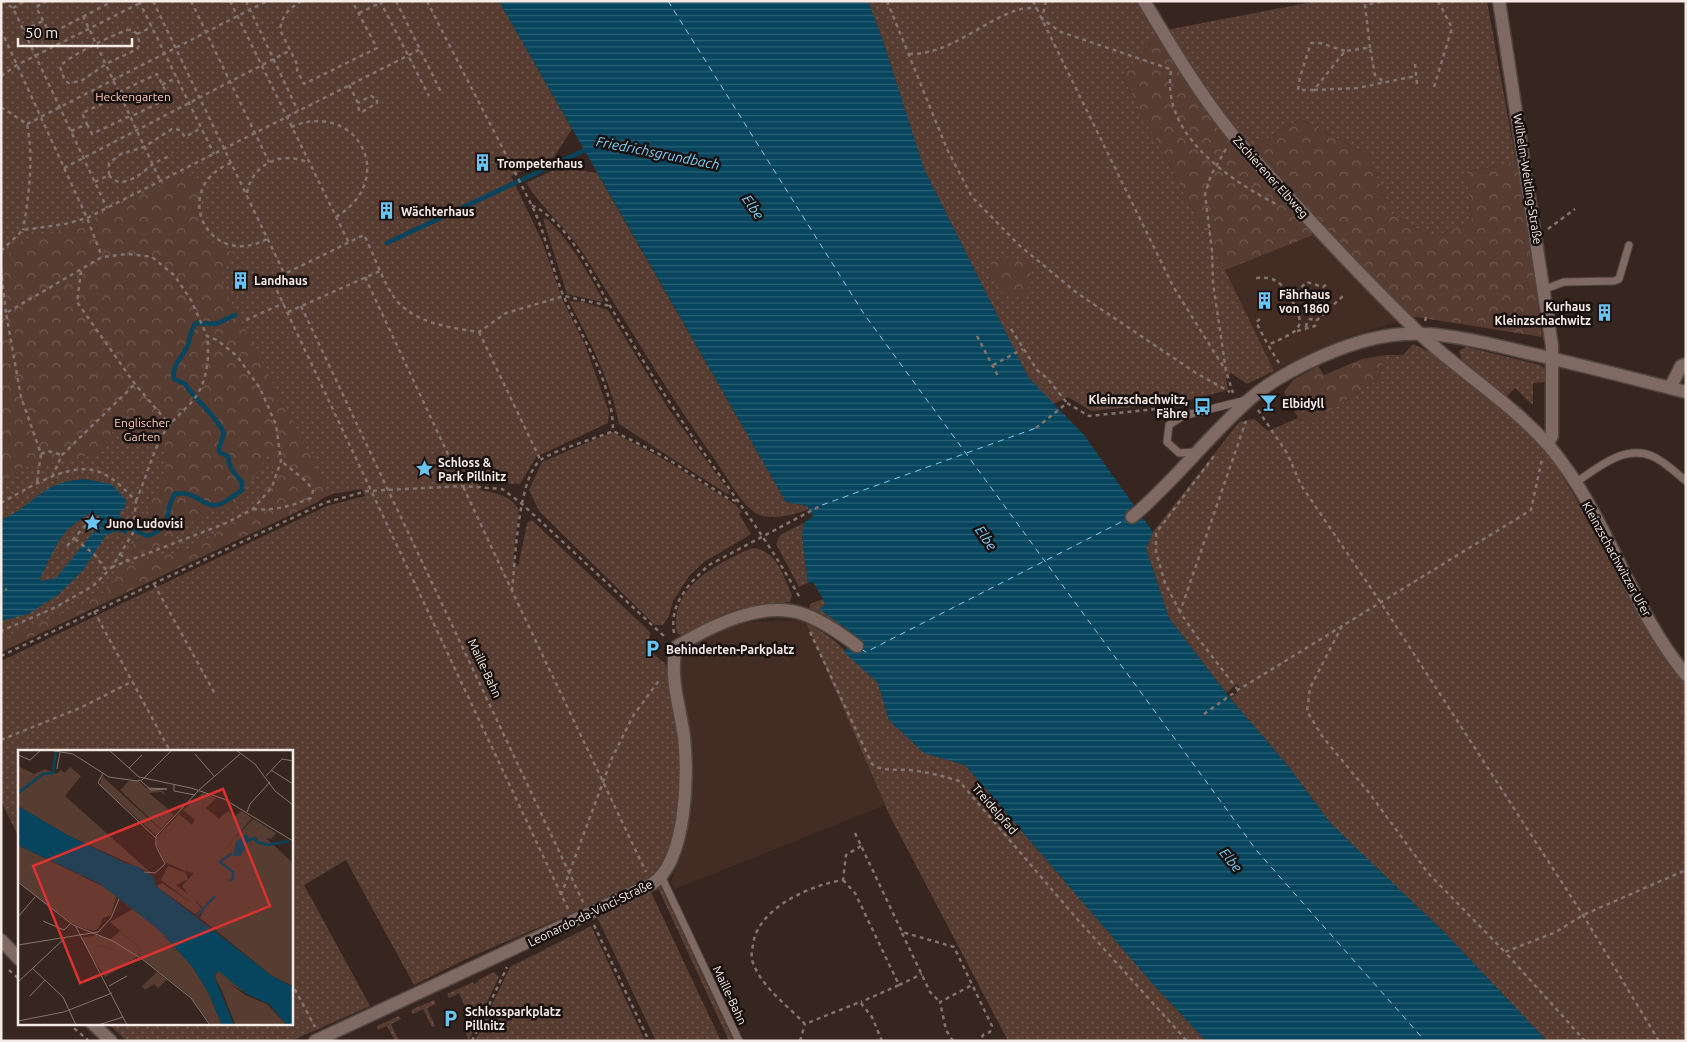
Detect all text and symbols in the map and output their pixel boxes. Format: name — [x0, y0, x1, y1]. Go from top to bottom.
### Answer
scale bar — [18, 15, 131, 47]
text: 50 m — [25, 24, 58, 41]
park label: Heckengarten — [95, 90, 171, 103]
street label: Wilhelm-Weitling-Straße — [1511, 113, 1545, 245]
water label: Friedrichsgrundbach — [595, 133, 721, 173]
street label: Zschierener Elbweg — [1231, 133, 1311, 221]
building icon: Trompeterhaus — [473, 153, 493, 173]
place label: Trompeterhaus — [497, 157, 583, 170]
water label: Elbe — [739, 192, 767, 222]
building icon: Wächterhaus — [377, 201, 397, 221]
place label: Wächterhaus — [401, 205, 475, 218]
building icon: Landhaus — [230, 270, 250, 290]
place label: Landhaus — [254, 274, 308, 287]
place label: Fährhaus von 1860 — [1279, 288, 1330, 315]
building icon: Fährhaus von 1860 — [1255, 291, 1275, 311]
place label: Kurhaus Kleinzschachwitz — [1495, 300, 1591, 327]
building icon: Kurhaus Kleinzschachwitz — [1595, 303, 1615, 323]
place label: Kleinzschachwitz, Fähre — [1088, 393, 1188, 420]
bar icon: Elbidyll — [1258, 393, 1278, 413]
bus stop icon: Kleinzschachwitz, Fähre — [1192, 396, 1212, 416]
place label: Elbidyll — [1282, 397, 1324, 410]
park label: Englischer Garten — [114, 416, 170, 443]
place label: Schloss & Park Pillnitz — [438, 456, 506, 483]
place icon: Schloss & Park Pillnitz — [414, 459, 434, 479]
street label: Kleinzschachwitzer Ufer — [1580, 500, 1654, 619]
place icon: Juno Ludovisi — [82, 513, 102, 533]
place label: Juno Ludovisi — [106, 517, 183, 530]
water label: Elbe — [972, 523, 1000, 553]
street label: Maille-Bahn — [466, 637, 504, 699]
parking icon: Behinderten-Parkplatz — [642, 639, 662, 659]
place label: Behinderten-Parkplatz — [666, 643, 794, 656]
inset map — [18, 750, 292, 1024]
street label: Treidelpfad — [970, 781, 1020, 837]
water label: Elbe — [1217, 845, 1245, 875]
street label: Leonardo-da-Vinci-Straße — [526, 877, 654, 949]
street label: Maille-Bahn — [711, 964, 749, 1026]
place label: Schlossparkplatz Pillnitz — [465, 1005, 561, 1032]
parking icon: Schlossparkplatz Pillnitz — [441, 1008, 461, 1028]

